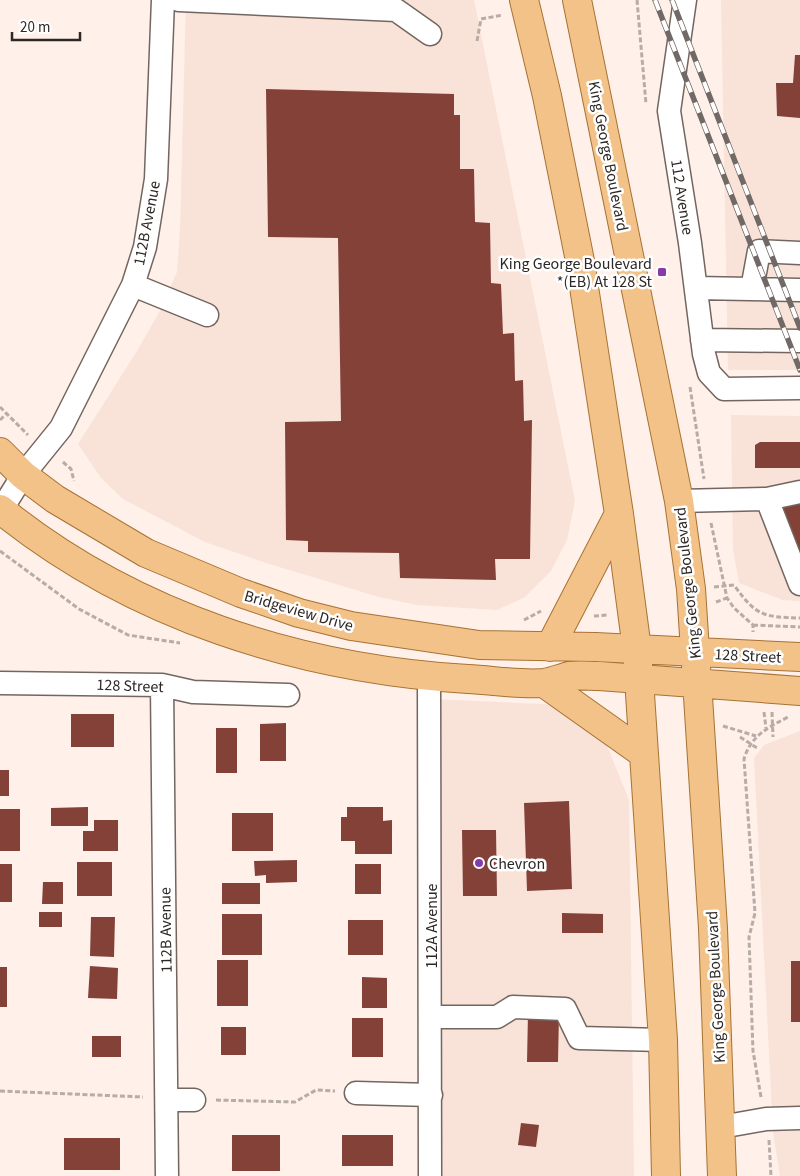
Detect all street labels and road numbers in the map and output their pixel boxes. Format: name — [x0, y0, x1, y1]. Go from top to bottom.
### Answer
street label: King George Boulevard — [583, 79, 633, 233]
street label: 112 Avenue — [665, 158, 699, 237]
street label: 112B Avenue — [128, 179, 166, 267]
street label: King George Boulevard — [669, 506, 707, 660]
street label: Bridgeview Drive — [242, 585, 356, 637]
street label: 128 Street — [714, 643, 783, 669]
street label: 128 Street — [96, 674, 164, 698]
street label: 112A Avenue — [421, 883, 443, 969]
street label: 112B Avenue — [154, 887, 178, 973]
street label: King George Boulevard — [701, 910, 731, 1064]

